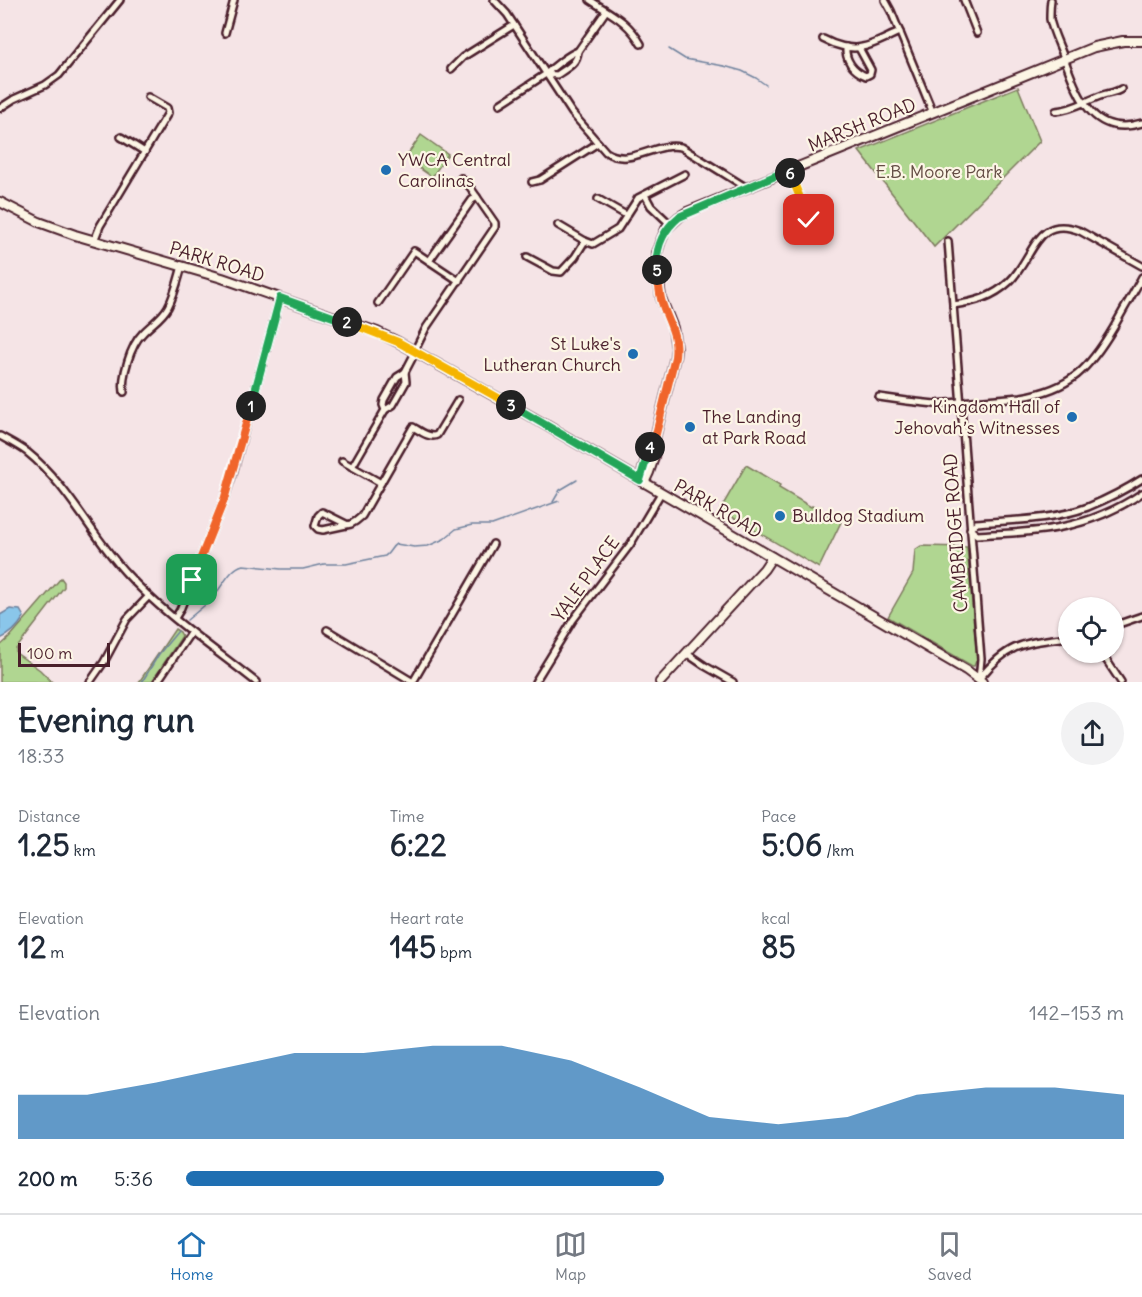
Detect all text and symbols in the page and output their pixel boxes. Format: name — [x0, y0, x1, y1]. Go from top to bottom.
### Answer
street label: MARSH ROAD — [804, 92, 919, 157]
place label: YWCA Central Carolinas — [398, 148, 511, 192]
pin: 6 — [775, 158, 805, 188]
park label: E.B. Moore Park — [876, 160, 1002, 183]
marker: YWCA Central Carolinas — [379, 163, 393, 177]
text: 6 — [785, 163, 795, 183]
pin — [783, 194, 834, 245]
icon: check — [792, 203, 825, 236]
street label: PARK ROAD — [167, 236, 268, 287]
pin: 5 — [642, 255, 672, 285]
text: 5 — [652, 260, 662, 280]
pin: 2 — [332, 307, 362, 337]
text: 2 — [343, 312, 351, 332]
place label: St Luke's Lutheran Church — [483, 332, 621, 376]
marker: St Luke's Lutheran Church — [626, 347, 640, 361]
pin: 3 — [496, 390, 526, 420]
pin: 1 — [236, 391, 266, 421]
text: 3 — [506, 395, 516, 415]
place label: Kingdom Hall of Jehovah’s Witnesses — [894, 395, 1061, 439]
text: 1 — [248, 396, 254, 416]
place label: The Landing at Park Road — [702, 405, 807, 449]
marker: Kingdom Hall of Jehovah’s Witnesses — [1065, 410, 1079, 424]
marker: The Landing at Park Road — [683, 420, 697, 434]
pin: 4 — [635, 432, 665, 462]
text: 4 — [645, 437, 655, 457]
street label: CAMBRIDGE ROAD — [938, 453, 973, 613]
street label: PARK ROAD — [670, 474, 767, 543]
place label: Bulldog Stadium — [792, 504, 924, 527]
marker: Bulldog Stadium — [773, 509, 787, 523]
street label: YALE PLACE — [547, 532, 624, 626]
pin — [166, 554, 217, 605]
icon: arrive — [175, 563, 208, 596]
map controls — [1058, 597, 1124, 663]
button: locate — [1058, 597, 1124, 663]
scale bar — [18, 640, 110, 668]
text: 100 m — [27, 643, 72, 663]
text: Evening run — [18, 699, 194, 741]
button: share — [1061, 702, 1124, 765]
text: 18:33 — [18, 743, 65, 768]
text: Distance — [18, 806, 80, 826]
text: Time — [390, 806, 424, 826]
text: Pace — [761, 806, 796, 826]
text: 1.25 — [18, 826, 70, 864]
text: 6:22 — [390, 826, 447, 864]
text: 5:06 — [761, 826, 822, 864]
text: km — [70, 840, 96, 860]
text: /km — [822, 840, 854, 860]
text: Elevation — [18, 908, 84, 928]
text: Heart rate — [390, 908, 464, 928]
text: kcal — [761, 908, 790, 928]
text: 12 — [18, 928, 46, 966]
text: 145 — [390, 928, 436, 966]
text: 85 — [761, 928, 796, 966]
text: m — [46, 942, 64, 962]
text: bpm — [436, 942, 472, 962]
text: Elevation — [18, 1000, 100, 1025]
text: 142–153 m — [1029, 1000, 1124, 1025]
text: 200 m — [18, 1166, 78, 1191]
text: 5:36 — [114, 1166, 153, 1191]
tab: Home — [170, 1228, 213, 1284]
tab: Map — [554, 1228, 587, 1284]
tab: Saved — [928, 1228, 972, 1284]

